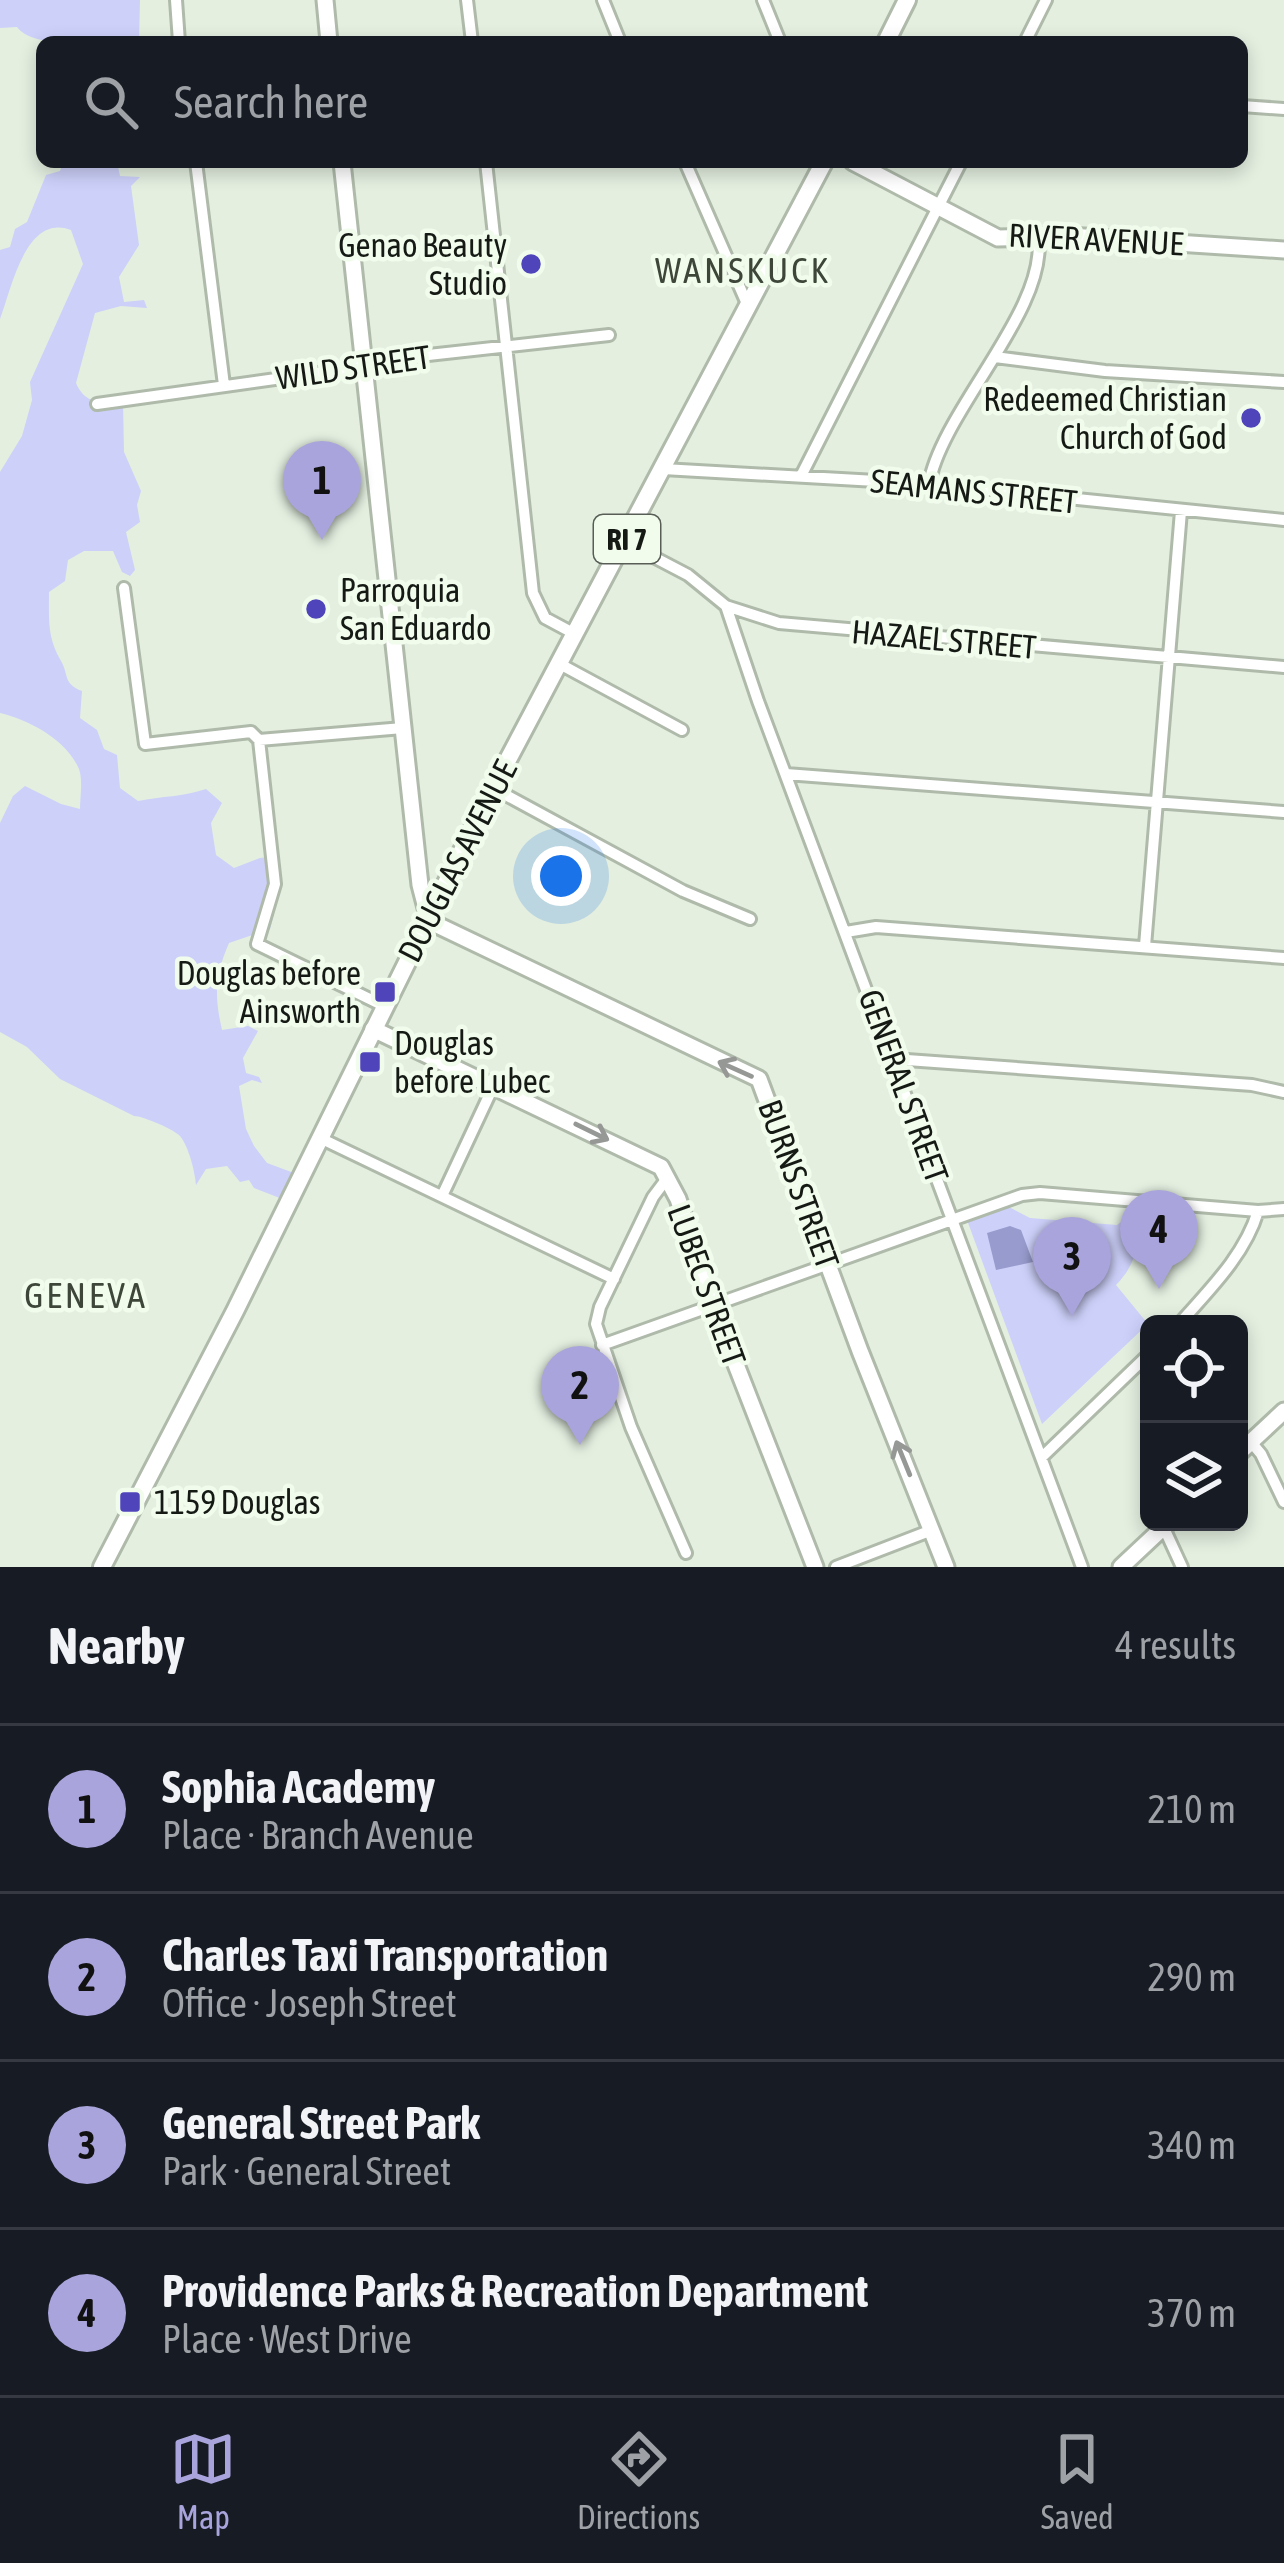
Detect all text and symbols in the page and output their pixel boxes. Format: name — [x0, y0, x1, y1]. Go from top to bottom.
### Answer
search box — [36, 36, 1248, 168]
icon: search — [78, 69, 144, 135]
text: Search here — [174, 76, 368, 128]
street label: RIVER AVENUE — [1008, 215, 1184, 263]
place label: Genao Beauty Studio — [338, 226, 507, 302]
district label: WANSKUCK — [655, 249, 831, 291]
marker: Genao Beauty Studio — [518, 251, 544, 277]
street label: WILD STREET — [273, 337, 433, 397]
place label: Redeemed Christian Church of God — [983, 380, 1227, 456]
marker: Redeemed Christian Church of God — [1238, 405, 1264, 431]
pin: 1 — [283, 441, 361, 540]
street label: SEAMANS STREET — [869, 461, 1080, 521]
road number: RI 7 — [594, 515, 660, 563]
place label: Parroquia San Eduardo — [340, 571, 492, 647]
marker: Parroquia San Eduardo — [303, 596, 329, 622]
street label: HAZAEL STREET — [850, 612, 1038, 666]
street label: DOUGLAS AVENUE — [390, 754, 524, 968]
your location — [531, 846, 591, 906]
place label: Douglas before Ainsworth — [177, 954, 361, 1030]
marker: Douglas before Ainsworth — [372, 979, 398, 1005]
street label: GENERAL STREET — [852, 984, 957, 1188]
place label: Douglas before Lubec — [394, 1024, 551, 1100]
marker: Douglas before Lubec — [357, 1049, 383, 1075]
one-way arrow — [718, 1056, 754, 1078]
street label: BURNS STREET — [751, 1094, 847, 1274]
one-way arrow — [574, 1122, 610, 1145]
pin: 4 — [1120, 1190, 1198, 1289]
street label: LUBEC STREET — [660, 1199, 754, 1371]
pin: 3 — [1033, 1217, 1111, 1316]
district label: GENEVA — [24, 1274, 148, 1316]
map controls — [1140, 1315, 1248, 1531]
button: locate — [1140, 1315, 1248, 1423]
pin: 2 — [541, 1346, 619, 1445]
button: layers — [1140, 1423, 1248, 1531]
one-way arrow — [891, 1441, 912, 1478]
place label: 1159 Douglas — [154, 1483, 320, 1521]
marker: 1159 Douglas — [117, 1489, 143, 1515]
text: Nearby — [48, 1616, 185, 1675]
text: 4 results — [1115, 1623, 1236, 1667]
text: Sophia Academy — [162, 1761, 435, 1813]
text: 1 — [78, 1787, 96, 1831]
text: 210 m — [1148, 1787, 1236, 1831]
text: Place · Branch Avenue — [162, 1813, 474, 1857]
text: Charles Taxi Transportation — [162, 1929, 608, 1981]
text: 2 — [78, 1955, 96, 1999]
text: 290 m — [1148, 1955, 1236, 1999]
text: Office · Joseph Street — [162, 1981, 457, 2025]
text: General Street Park — [162, 2097, 480, 2149]
text: 3 — [78, 2123, 96, 2167]
text: 340 m — [1148, 2123, 1236, 2167]
text: Park · General Street — [162, 2149, 451, 2193]
text: Providence Parks & Recreation Department — [162, 2265, 868, 2317]
text: 4 — [78, 2291, 96, 2335]
text: 370 m — [1148, 2291, 1236, 2335]
text: Place · West Drive — [162, 2317, 412, 2361]
tab: Map — [170, 2426, 236, 2536]
tab: Directions — [577, 2426, 700, 2536]
tab: Saved — [1041, 2426, 1114, 2536]

